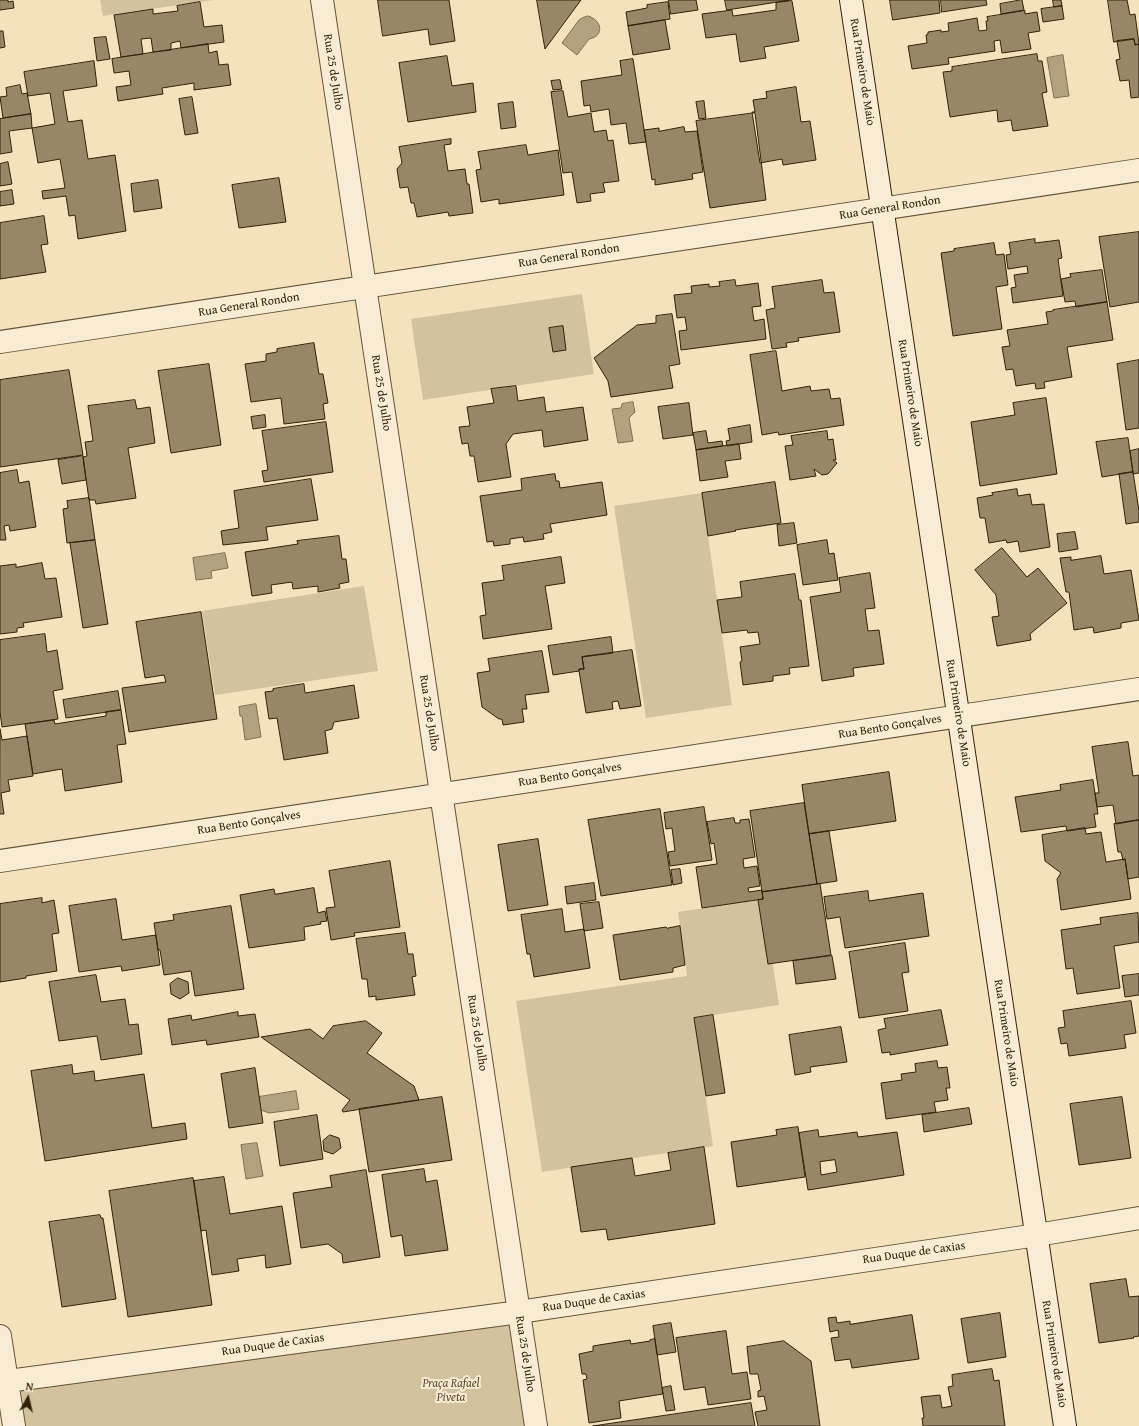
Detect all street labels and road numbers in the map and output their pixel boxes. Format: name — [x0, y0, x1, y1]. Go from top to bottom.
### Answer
street label: Rua Primeiro de Maio — [846, 17, 878, 127]
street label: Rua 25 de Julho — [320, 33, 346, 111]
street label: Rua General Rondon — [838, 193, 942, 223]
street label: Rua General Rondon — [517, 241, 621, 271]
street label: Rua General Rondon — [197, 290, 301, 320]
street label: Rua Primeiro de Maio — [894, 338, 926, 448]
street label: Rua 25 de Julho — [368, 354, 394, 432]
street label: Rua Primeiro de Maio — [942, 658, 974, 768]
street label: Rua 25 de Julho — [416, 674, 442, 752]
street label: Rua Bento Gonçalves — [837, 712, 943, 742]
street label: Rua Bento Gonçalves — [517, 760, 623, 790]
street label: Rua Bento Gonçalves — [196, 808, 302, 838]
street label: Rua Primeiro de Maio — [990, 978, 1022, 1088]
street label: Rua 25 de Julho — [464, 994, 490, 1072]
street label: Rua Duque de Caxias — [862, 1239, 966, 1267]
street label: Rua Duque de Caxias — [542, 1287, 646, 1315]
street label: Rua Primeiro de Maio — [1038, 1299, 1070, 1409]
street label: Rua 25 de Julho — [512, 1315, 538, 1393]
street label: Rua Duque de Caxias — [221, 1331, 325, 1359]

